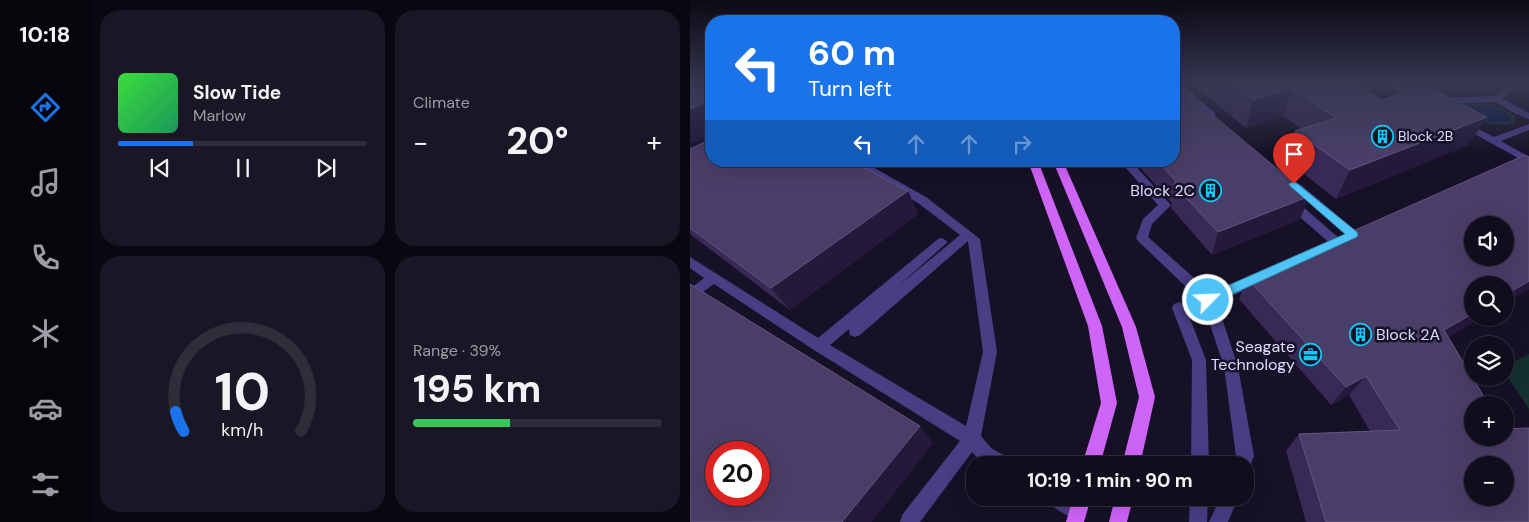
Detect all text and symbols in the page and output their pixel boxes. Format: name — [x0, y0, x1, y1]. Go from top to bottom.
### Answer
text: 10:18 — [19, 20, 71, 49]
text: 60 m — [808, 30, 896, 76]
icon: left — [725, 35, 790, 100]
text: Turn left — [808, 74, 892, 103]
text: Slow Tide — [193, 80, 281, 105]
icon: directions — [28, 90, 63, 125]
text: Climate — [413, 92, 470, 113]
text: Marlow — [193, 105, 246, 126]
text: 20° — [506, 116, 569, 166]
text: − — [413, 124, 428, 161]
text: + — [647, 124, 662, 161]
building icon: Block 2B — [1370, 124, 1394, 148]
place label: Block 2B — [1398, 127, 1453, 145]
icon: left — [849, 130, 877, 158]
icon: ahead — [902, 130, 930, 158]
icon: ahead — [955, 130, 983, 158]
icon: right — [1008, 130, 1036, 158]
pin — [1273, 133, 1315, 184]
icon: arrive — [1280, 140, 1308, 168]
icon: previous — [146, 154, 174, 182]
icon: pause — [229, 154, 257, 182]
icon: next — [312, 154, 340, 182]
icon: music — [28, 165, 63, 200]
building icon: Block 2C — [1199, 178, 1223, 202]
place label: Block 2C — [1130, 180, 1195, 201]
map controls — [1464, 216, 1514, 506]
button: sound — [1464, 216, 1514, 266]
icon: phone — [28, 240, 63, 275]
position arrow — [1181, 273, 1233, 325]
button: search — [1464, 276, 1514, 326]
icon: climate — [28, 316, 63, 351]
building icon: Block 2A — [1348, 322, 1372, 346]
place label: Block 2A — [1376, 324, 1440, 345]
place label: Seagate Technology — [1211, 336, 1295, 375]
button: layers — [1464, 336, 1514, 386]
text: Range · 39% — [413, 340, 501, 361]
office icon: Seagate Technology — [1299, 343, 1323, 367]
text: 10 — [215, 358, 270, 426]
text: 195 km — [413, 364, 541, 414]
icon: car — [28, 391, 63, 426]
button: + — [1464, 396, 1514, 446]
text: km/h — [221, 418, 264, 442]
speed limit sign: 20 — [705, 441, 770, 506]
button: − — [1464, 456, 1514, 506]
icon: filters — [28, 467, 63, 502]
text: 10:19 · 1 min · 90 m — [1027, 468, 1193, 493]

